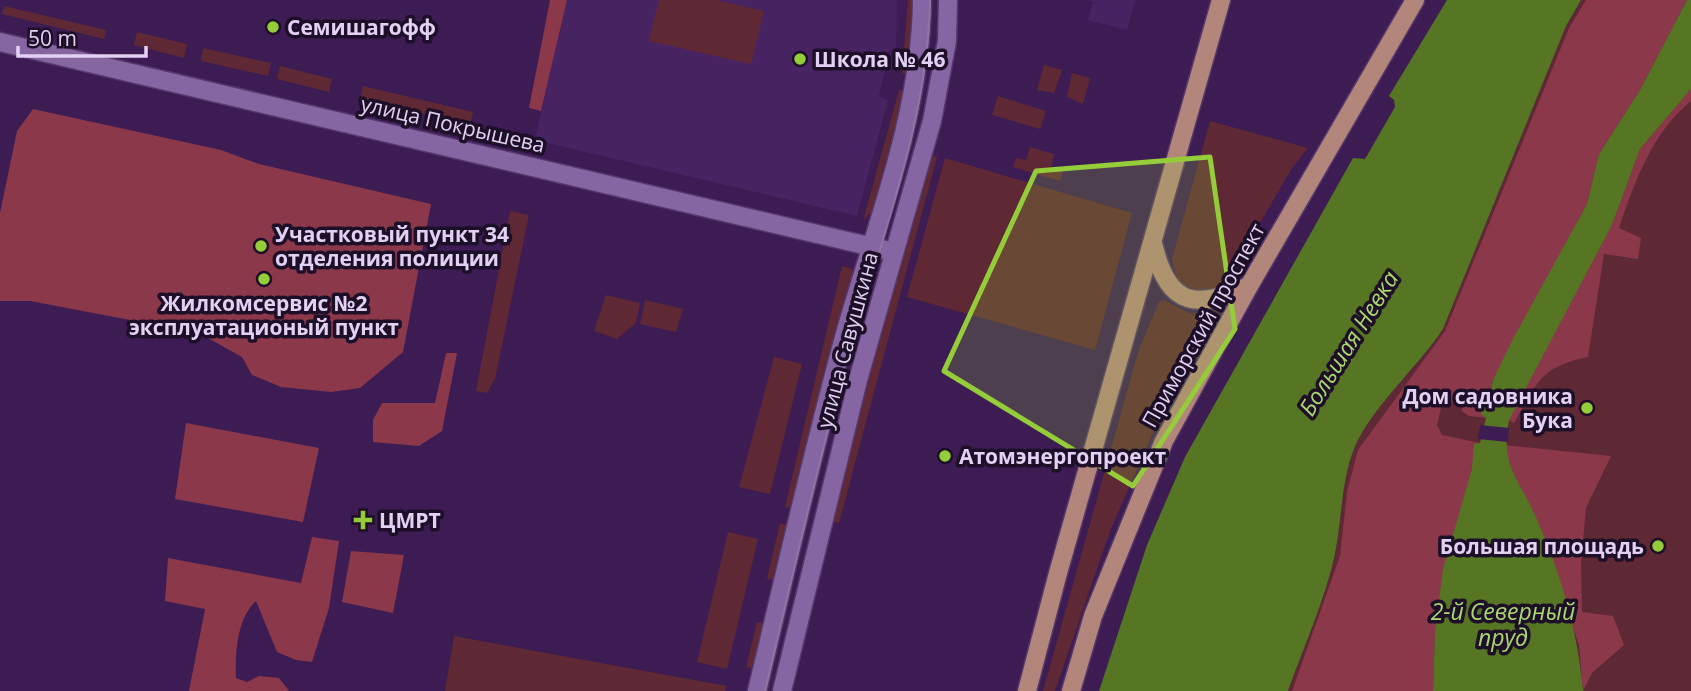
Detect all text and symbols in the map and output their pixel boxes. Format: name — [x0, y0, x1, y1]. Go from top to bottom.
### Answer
place label: Семишагофф — [287, 13, 436, 41]
scale bar — [18, 14, 145, 58]
marker: Семишагофф — [265, 19, 281, 35]
text: 50 m — [28, 24, 77, 52]
place label: Школа № 46 — [814, 45, 945, 73]
marker: Школа № 46 — [792, 51, 808, 67]
street label: улица Покрышева — [358, 89, 548, 159]
street label: Приморский проспект — [1135, 218, 1271, 432]
place label: Участковый пункт 34 отделения полиции — [275, 220, 509, 272]
marker: Участковый пункт 34 отделения полиции — [253, 238, 269, 254]
street label: улица Савушкина — [810, 249, 884, 431]
water label: Большая Невка — [1291, 265, 1405, 421]
marker: Жилкомсервис №2 эксплуатационый пункт — [256, 271, 272, 287]
place label: Жилкомсервис №2 эксплуатационый пункт — [129, 289, 399, 341]
place label: Дом садовника Бука — [1402, 382, 1573, 434]
marker: Дом садовника Бука — [1579, 400, 1595, 416]
place label: Атомэнергопроект — [959, 442, 1167, 470]
marker: Атомэнергопроект — [937, 448, 953, 464]
place label: ЦМРТ — [379, 506, 441, 534]
marker: ЦМРТ — [353, 510, 373, 530]
place label: Большая площадь — [1440, 532, 1644, 560]
marker: Большая площадь — [1650, 538, 1666, 554]
water label: 2-й Северный пруд — [1431, 595, 1575, 653]

